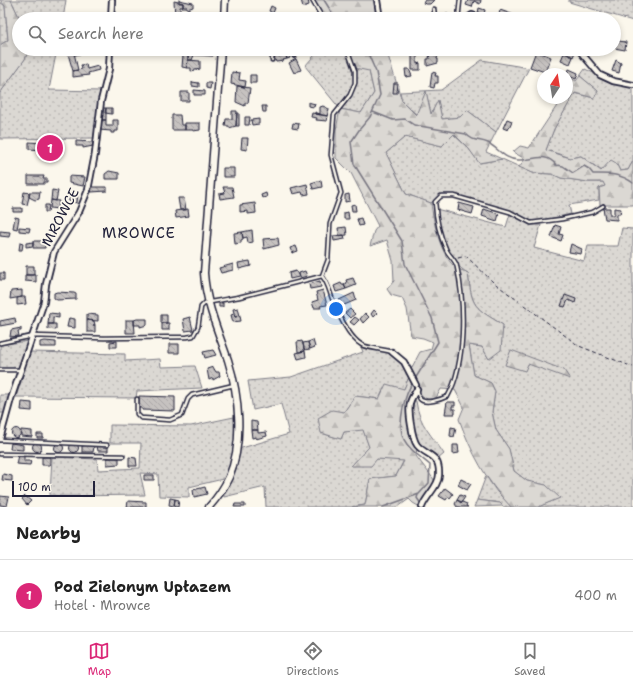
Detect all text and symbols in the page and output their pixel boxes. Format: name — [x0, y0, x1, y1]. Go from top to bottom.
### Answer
search box — [12, 12, 621, 56]
icon: search — [26, 23, 48, 45]
text: Search here — [58, 24, 144, 44]
north arrow — [537, 68, 573, 104]
pin: 1 — [37, 133, 63, 163]
street label: MROWCE — [37, 185, 83, 249]
district label: MROWCE — [102, 223, 176, 243]
your location — [326, 299, 346, 319]
scale bar — [12, 479, 95, 498]
text: 100 m — [18, 480, 51, 495]
text: Nearby — [16, 522, 81, 544]
text: Pod Zielonym Upłazem — [54, 577, 231, 597]
text: 1 — [26, 587, 32, 604]
text: 400 m — [574, 587, 617, 604]
text: Hotel · Mrowce — [54, 597, 151, 614]
tab: Map — [88, 640, 111, 679]
tab: Directions — [286, 640, 339, 679]
tab: Saved — [514, 640, 545, 679]

